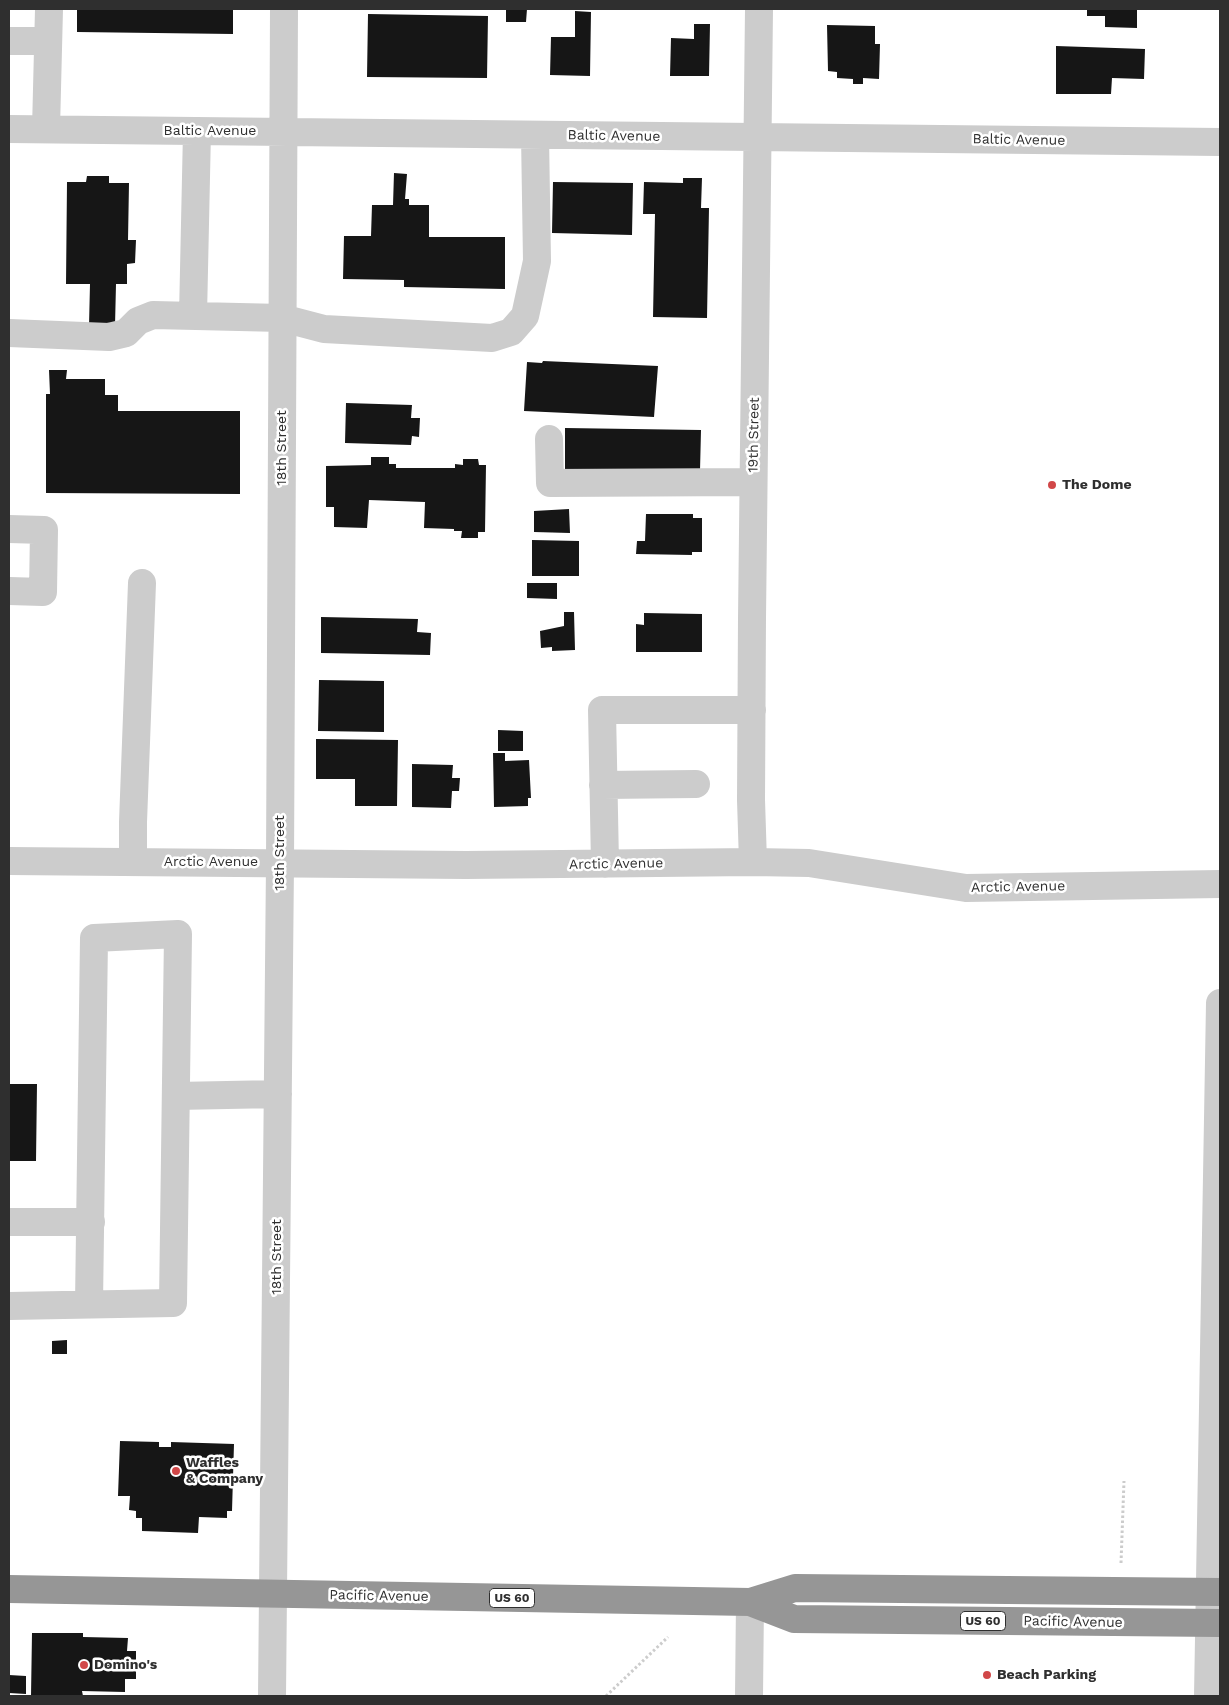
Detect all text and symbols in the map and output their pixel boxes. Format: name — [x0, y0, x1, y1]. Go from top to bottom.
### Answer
street label: Baltic Avenue — [164, 123, 256, 139]
street label: Baltic Avenue — [567, 127, 661, 145]
street label: Baltic Avenue — [972, 131, 1066, 149]
street label: 19th Street — [745, 397, 763, 473]
street label: 18th Street — [274, 410, 290, 486]
place label: The Dome — [1062, 477, 1132, 493]
marker: The Dome — [1046, 479, 1058, 491]
street label: 18th Street — [272, 815, 288, 891]
street label: Arctic Avenue — [164, 854, 258, 870]
street label: Arctic Avenue — [569, 855, 663, 873]
street label: Arctic Avenue — [971, 878, 1065, 896]
street label: 18th Street — [269, 1219, 285, 1295]
place label: Waffles & Company — [186, 1455, 263, 1488]
marker: Waffles & Company — [170, 1465, 182, 1477]
street label: Pacific Avenue — [329, 1587, 429, 1605]
road number: US 60 — [490, 1589, 534, 1608]
road number: US 60 — [960, 1612, 1006, 1630]
street label: Pacific Avenue — [1023, 1613, 1123, 1631]
place label: Domino's — [94, 1657, 157, 1673]
marker: Domino's — [78, 1659, 90, 1671]
place label: Beach Parking — [997, 1667, 1096, 1683]
marker: Beach Parking — [981, 1669, 993, 1681]

